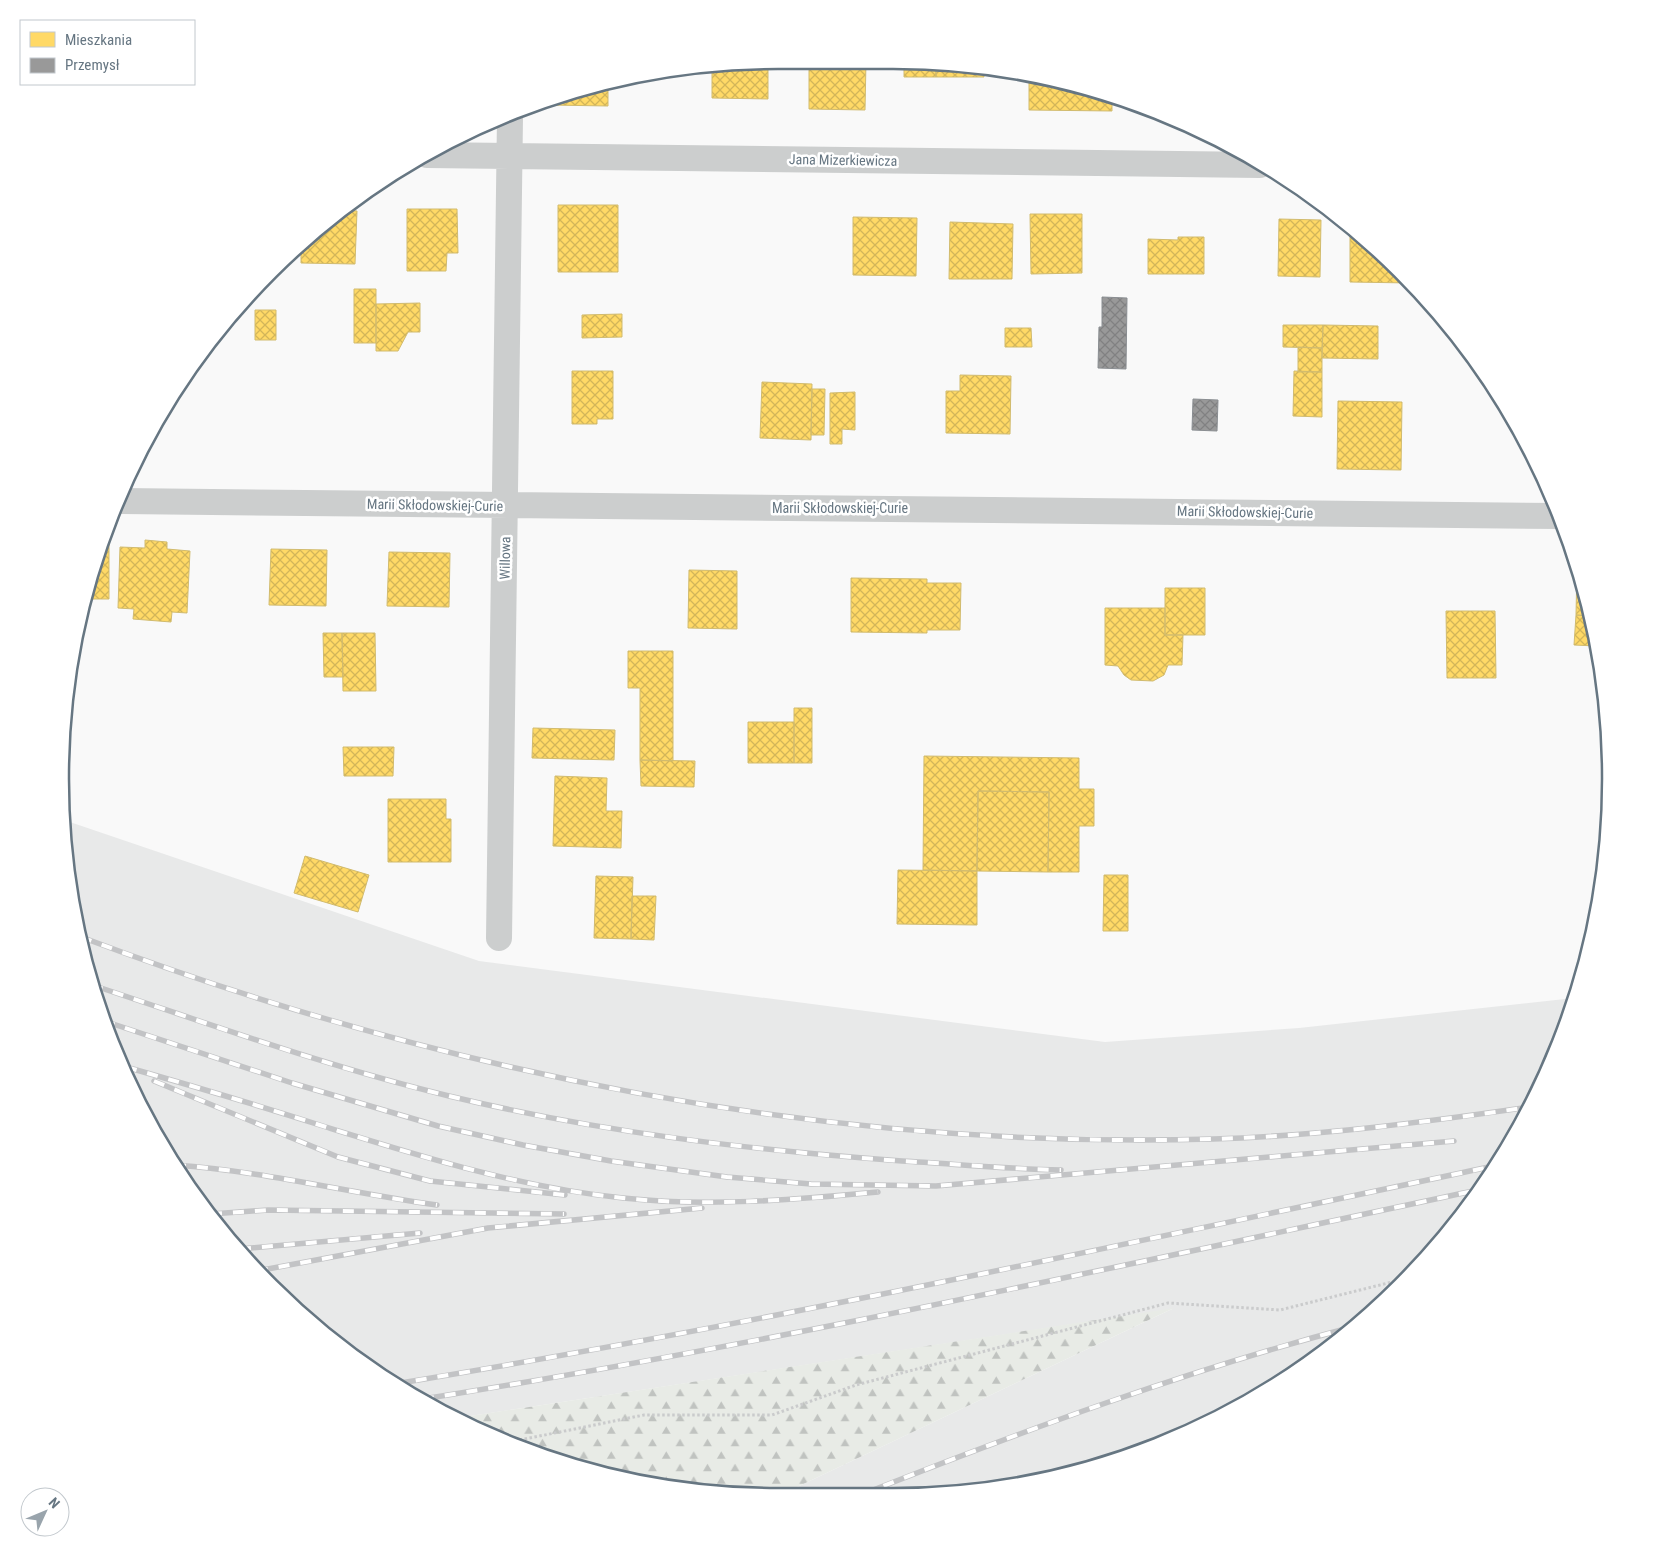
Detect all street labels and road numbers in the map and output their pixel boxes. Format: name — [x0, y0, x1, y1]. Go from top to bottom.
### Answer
street label: Jana Mizerkiewicza — [789, 151, 897, 169]
street label: Marii Skłodowskiej-Curie — [367, 496, 504, 514]
street label: Marii Skłodowskiej-Curie — [772, 500, 909, 516]
street label: Marii Skłodowskiej-Curie — [1177, 503, 1314, 521]
street label: Willowa — [497, 536, 513, 580]

